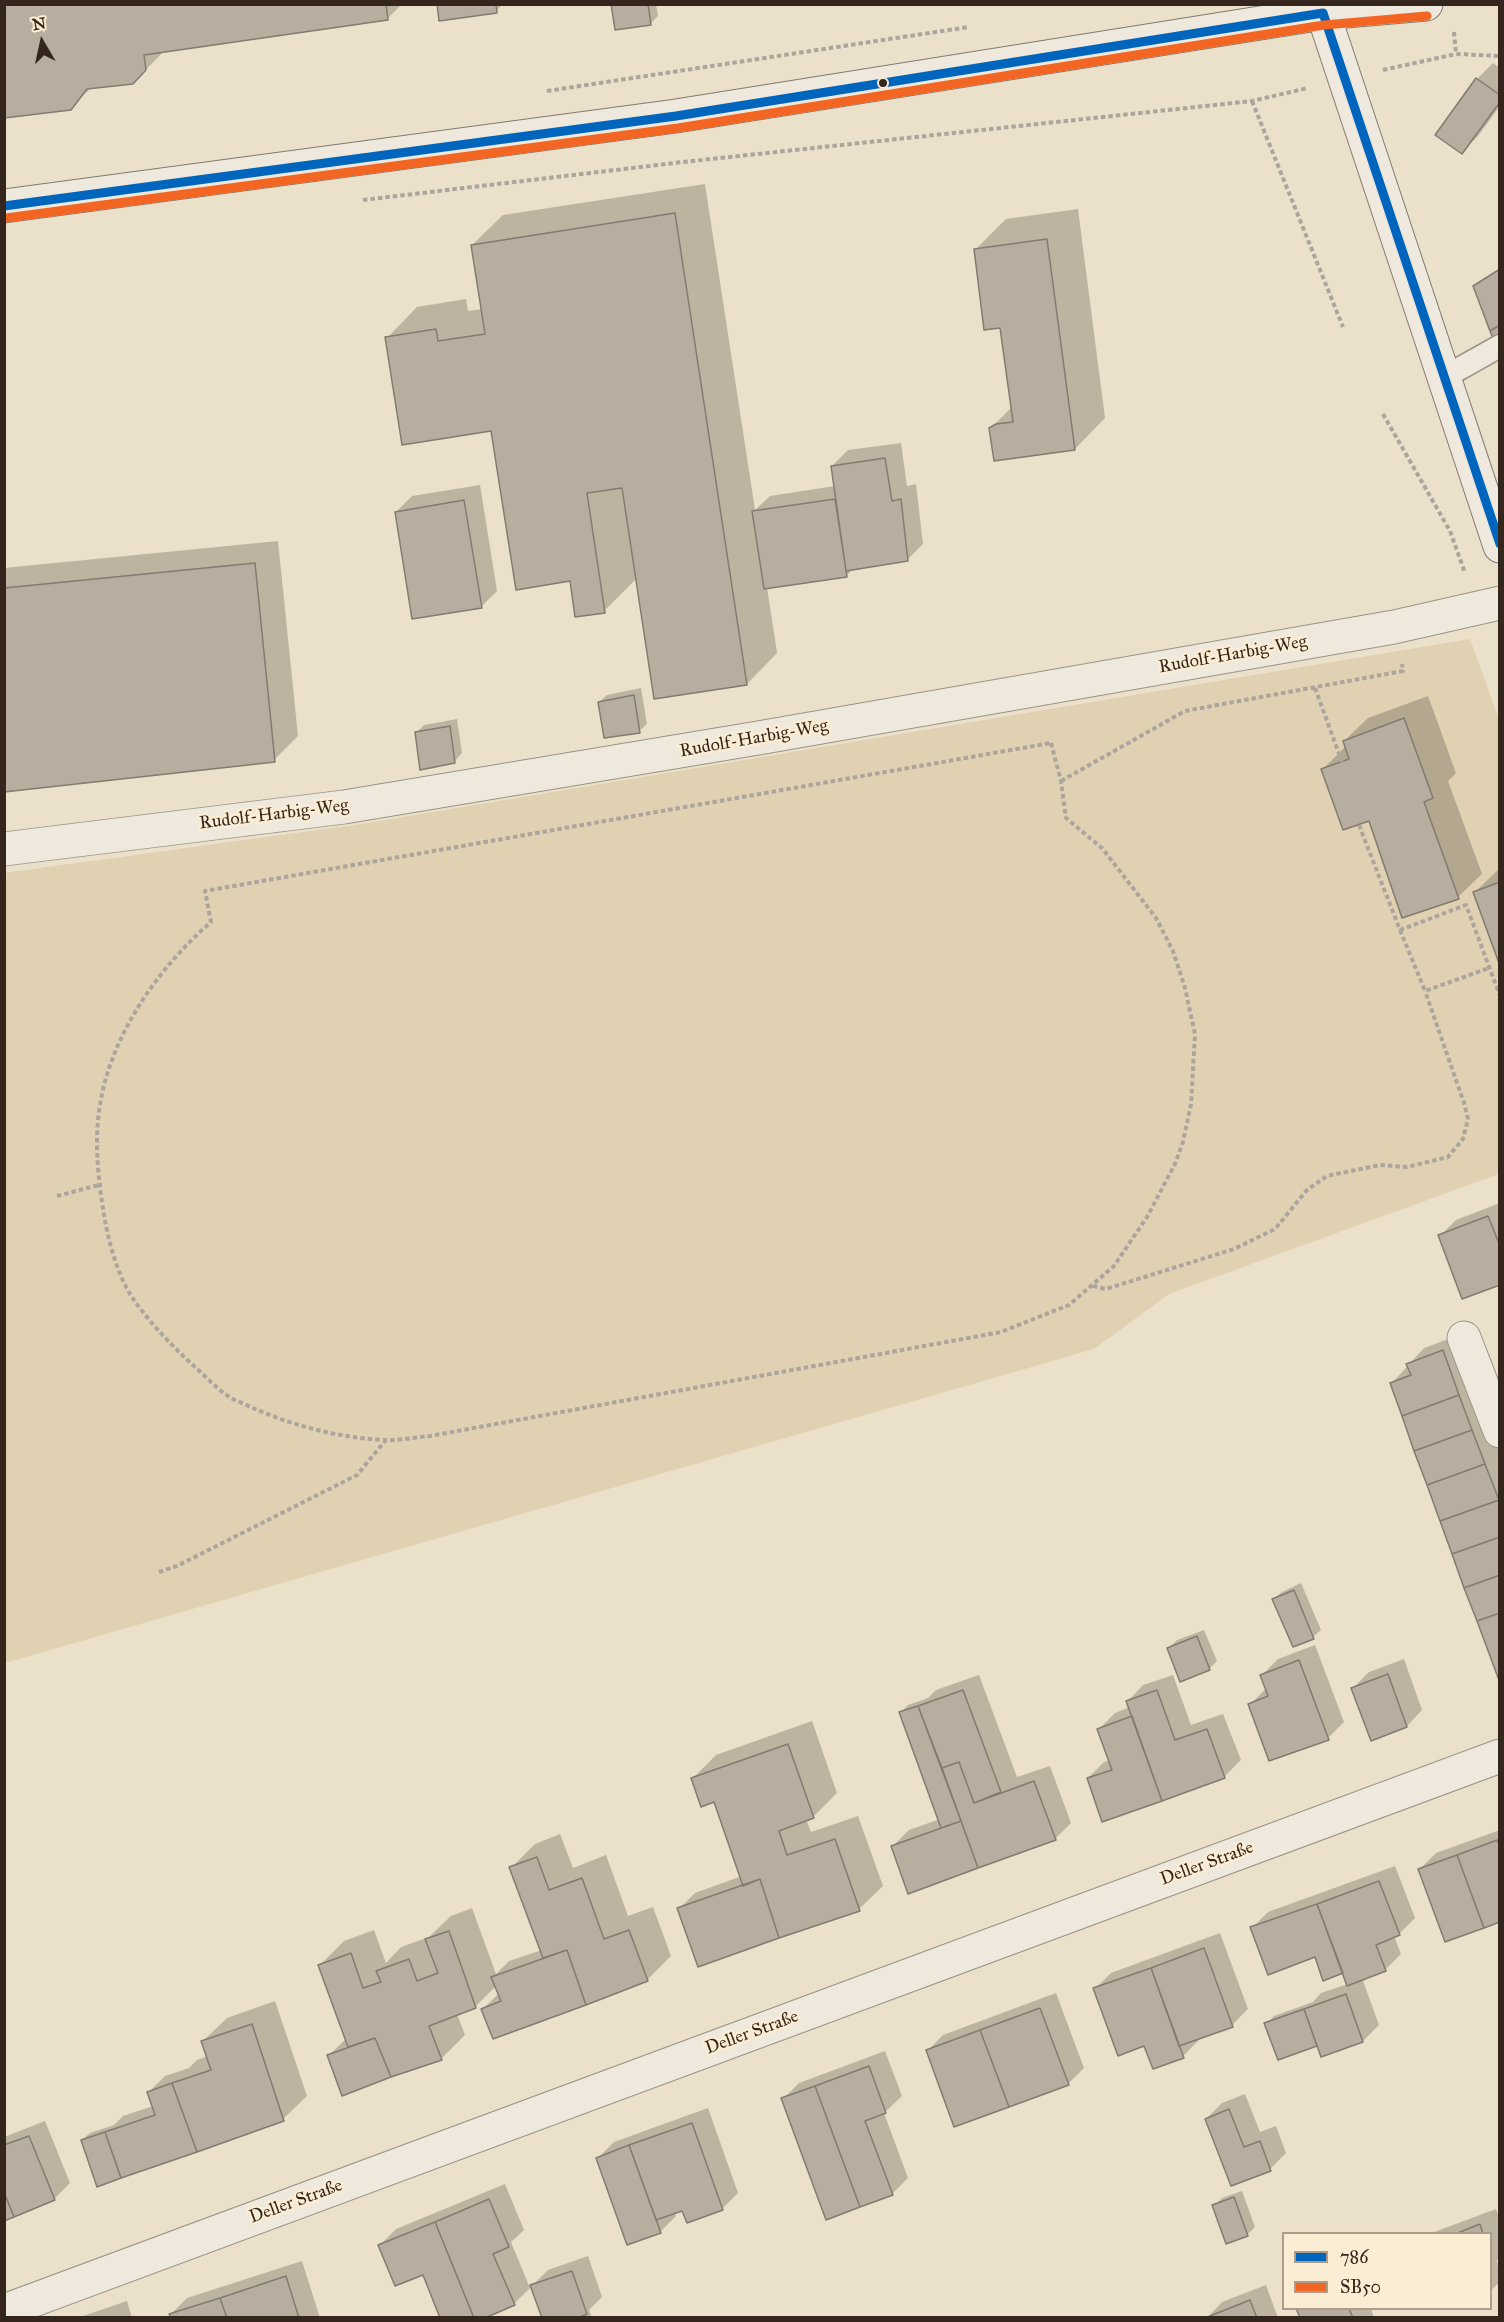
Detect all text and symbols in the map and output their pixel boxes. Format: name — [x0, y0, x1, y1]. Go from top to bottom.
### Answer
north arrow — [12, 12, 72, 72]
text: N — [31, 13, 47, 34]
unlabelled marker — [877, 77, 889, 89]
street label: Rudolf-Harbig-Weg — [1157, 631, 1309, 679]
street label: Rudolf-Harbig-Weg — [678, 715, 830, 763]
street label: Rudolf-Harbig-Weg — [198, 795, 350, 835]
street label: Deller Straße — [1158, 1837, 1256, 1891]
street label: Deller Straße — [703, 2006, 801, 2060]
street label: Deller Straße — [247, 2175, 345, 2229]
legend — [1282, 2232, 1492, 2310]
text: 786 — [1340, 2246, 1368, 2268]
text: SB50 — [1340, 2276, 1381, 2298]

